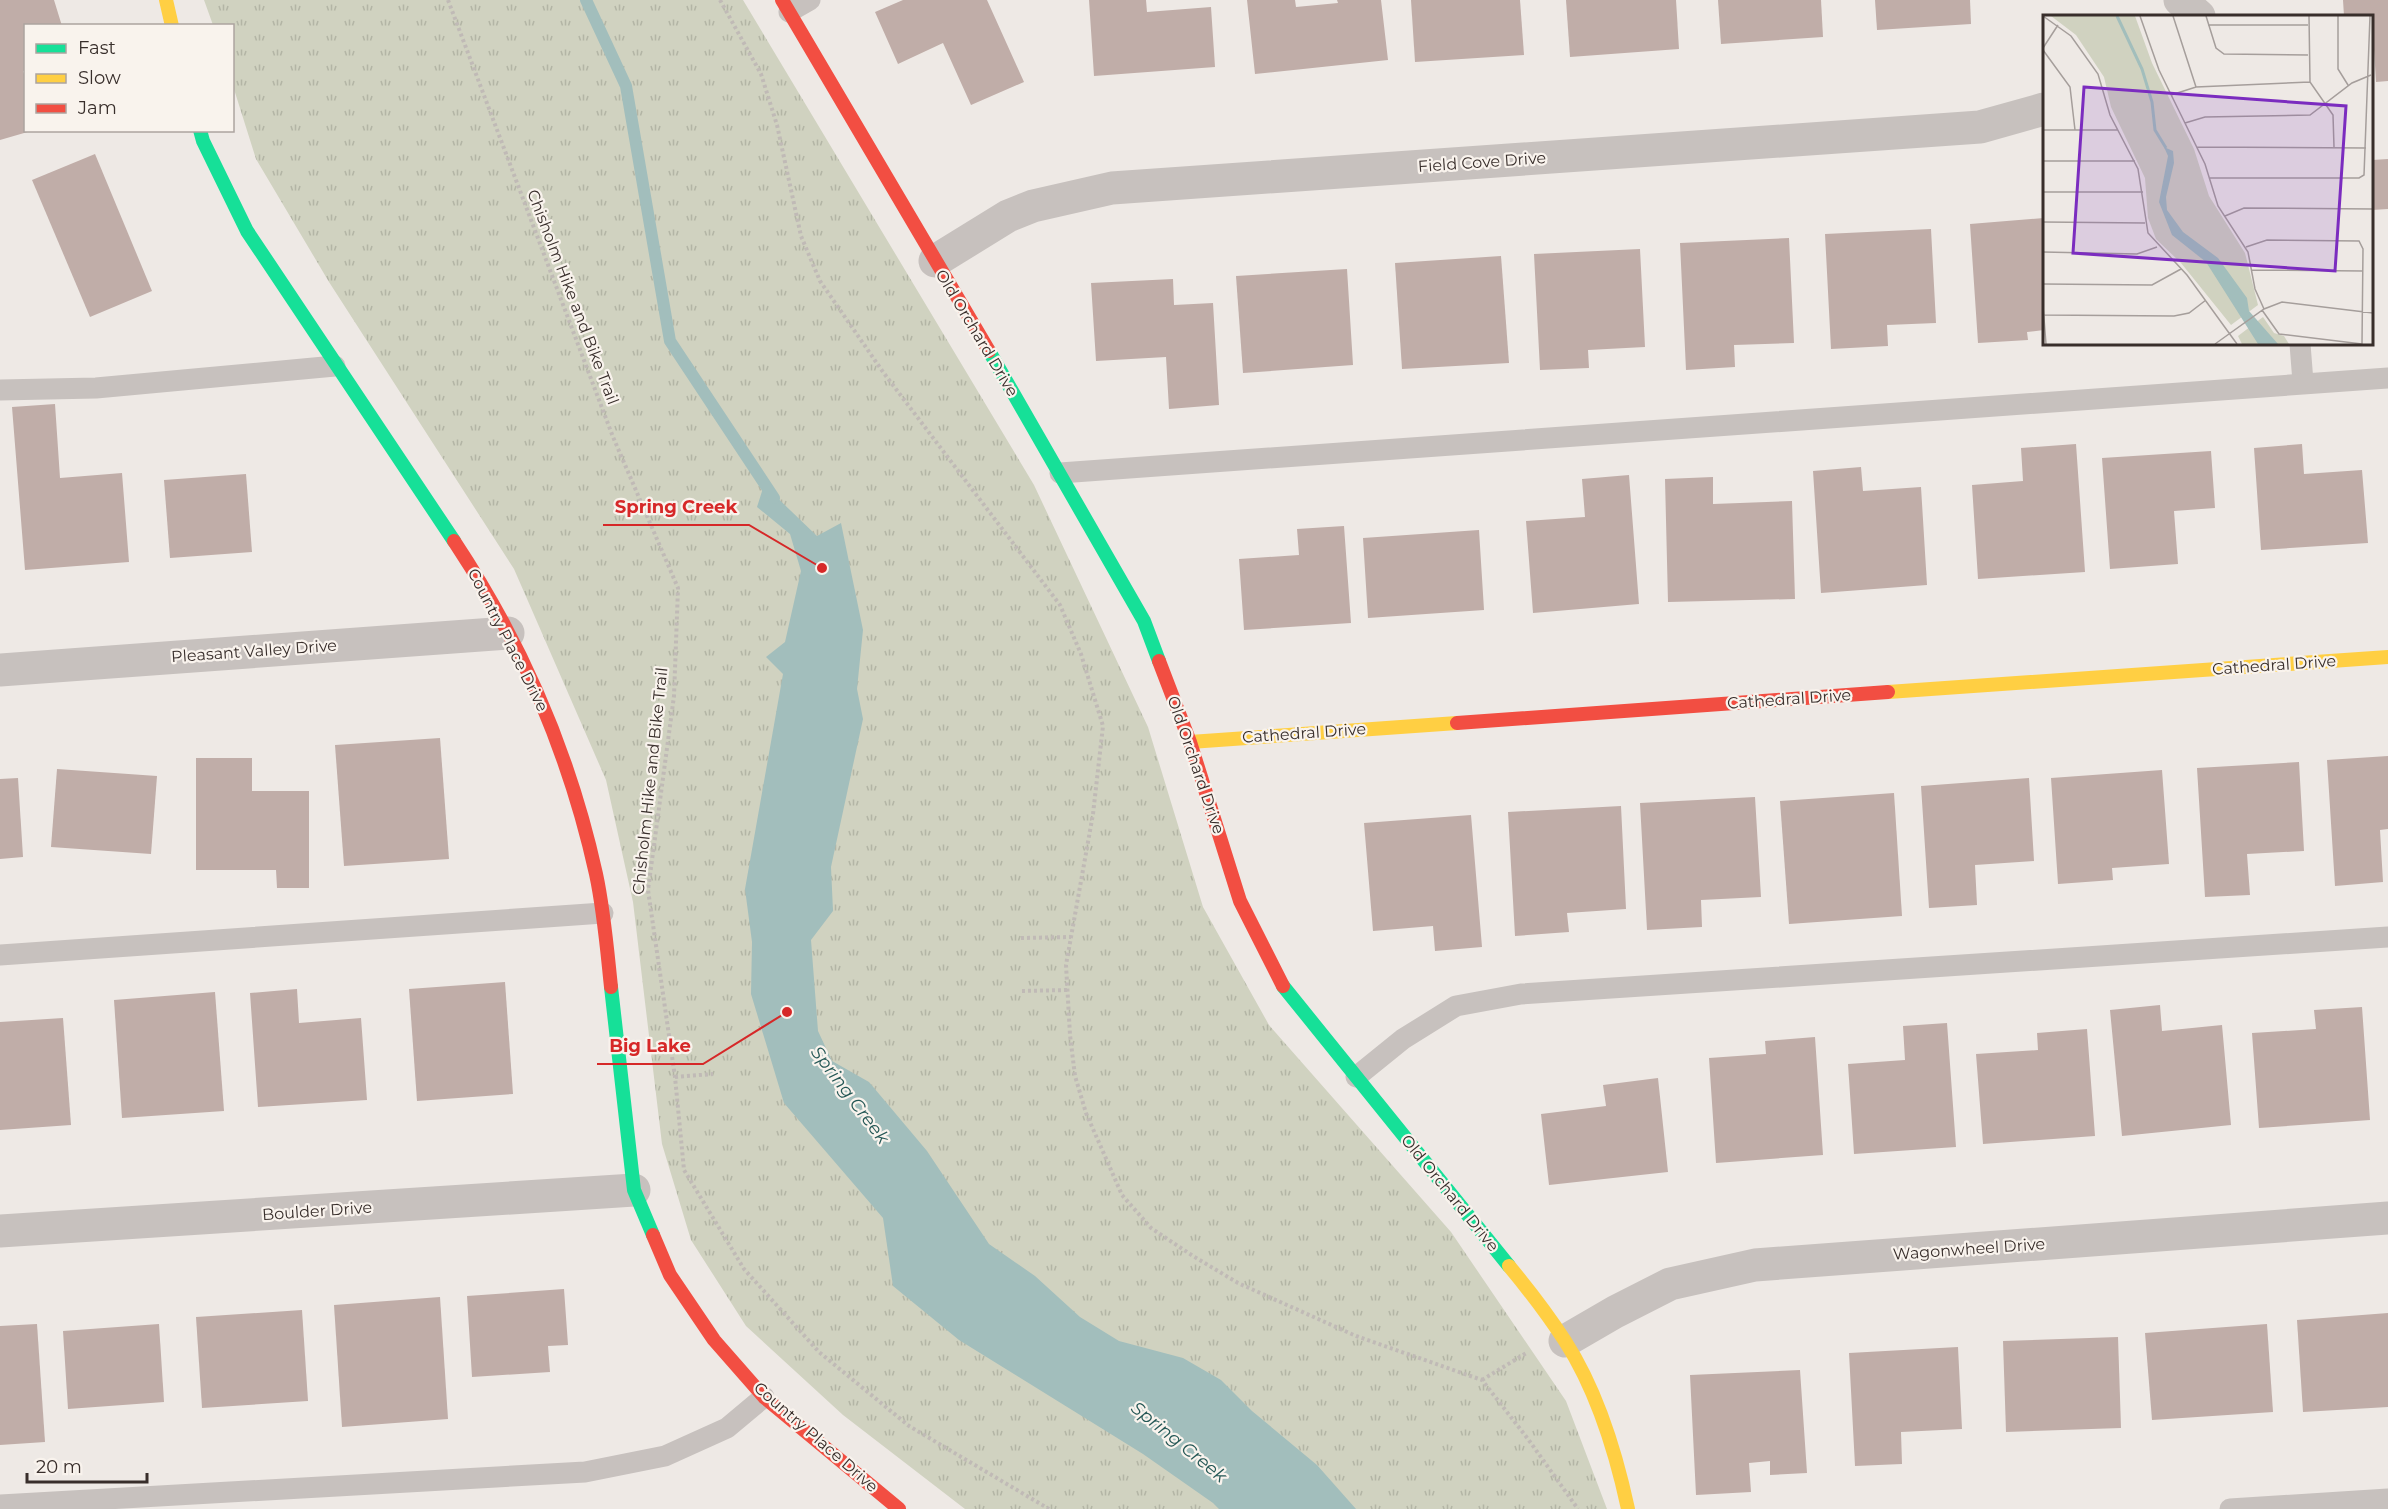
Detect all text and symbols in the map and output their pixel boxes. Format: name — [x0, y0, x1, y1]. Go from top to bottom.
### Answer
inset map — [2043, 15, 2373, 345]
legend — [24, 24, 234, 132]
text: Fast — [78, 37, 116, 59]
text: Slow — [78, 67, 121, 89]
text: Jam — [77, 97, 117, 119]
street label: Field Cove Drive — [1417, 148, 1547, 176]
street label: Chisholm Hike and Bike Trail — [523, 187, 623, 407]
street label: Old Orchard Drive — [932, 266, 1022, 400]
callout: Spring Creek — [603, 489, 749, 525]
text: Spring Creek — [615, 496, 737, 518]
street label: Country Place Drive — [464, 565, 552, 715]
street label: Pleasant Valley Drive — [171, 636, 337, 666]
street label: Cathedral Drive — [2211, 651, 2337, 679]
street label: Chisholm Hike and Bike Trail — [629, 666, 671, 896]
street label: Cathedral Drive — [1726, 685, 1852, 713]
street label: Old Orchard Drive — [1163, 693, 1229, 837]
street label: Cathedral Drive — [1241, 719, 1367, 747]
callout: Big Lake — [597, 1028, 703, 1064]
text: Big Lake — [609, 1035, 691, 1057]
water label: Spring Creek — [806, 1042, 895, 1149]
street label: Old Orchard Drive — [1397, 1131, 1503, 1255]
street label: Boulder Drive — [261, 1198, 373, 1224]
street label: Wagonwheel Drive — [1892, 1234, 2046, 1264]
street label: Country Place Drive — [750, 1378, 882, 1496]
water label: Spring Creek — [1127, 1397, 1232, 1488]
scale bar — [27, 1446, 147, 1484]
text: 20 m — [36, 1456, 82, 1478]

